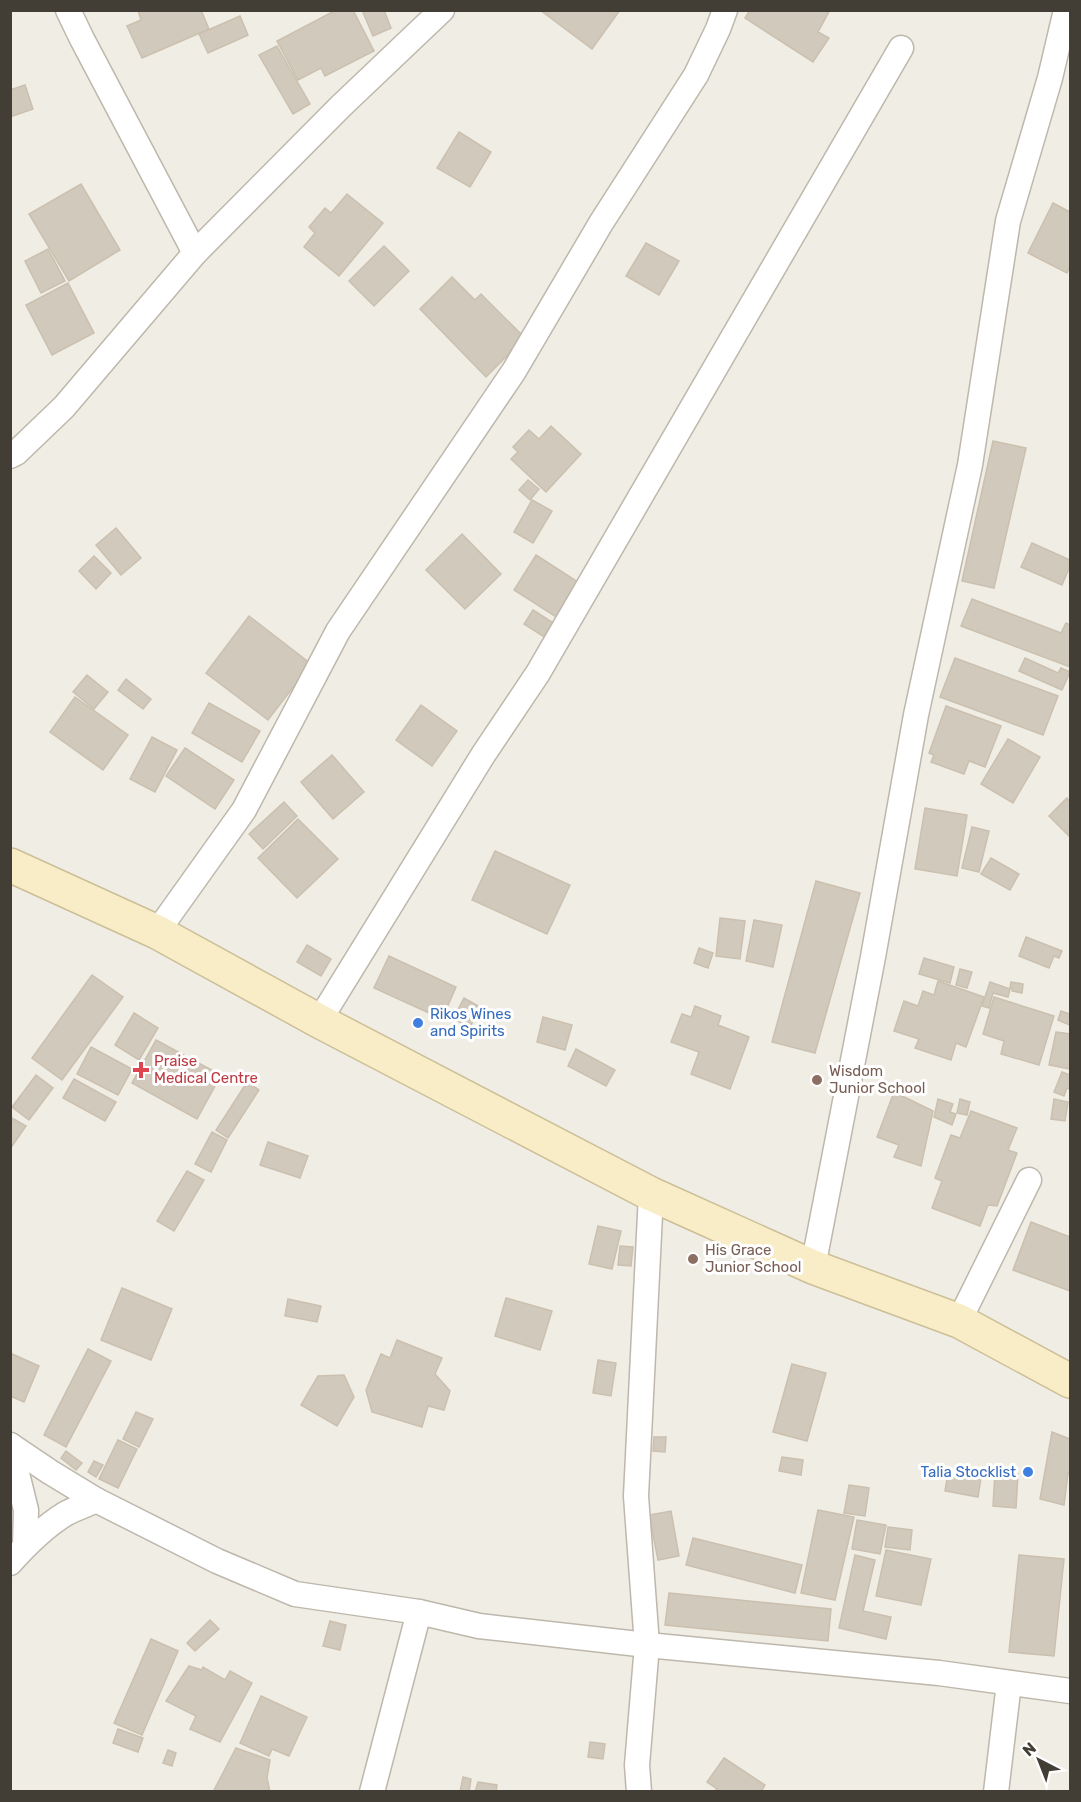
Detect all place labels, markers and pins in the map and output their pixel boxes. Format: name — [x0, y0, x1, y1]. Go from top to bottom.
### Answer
place label: Rikos Wines and Spirits — [430, 1005, 512, 1040]
marker: Rikos Wines and Spirits — [411, 1016, 425, 1030]
place label: Praise Medical Centre — [154, 1052, 258, 1087]
marker: Praise Medical Centre — [132, 1061, 150, 1079]
place label: Wisdom Junior School — [829, 1062, 925, 1097]
marker: Wisdom Junior School — [810, 1073, 824, 1087]
place label: His Grace Junior School — [705, 1241, 801, 1276]
marker: His Grace Junior School — [686, 1252, 700, 1266]
place label: Talia Stocklist — [921, 1463, 1016, 1481]
marker: Talia Stocklist — [1021, 1465, 1035, 1479]

